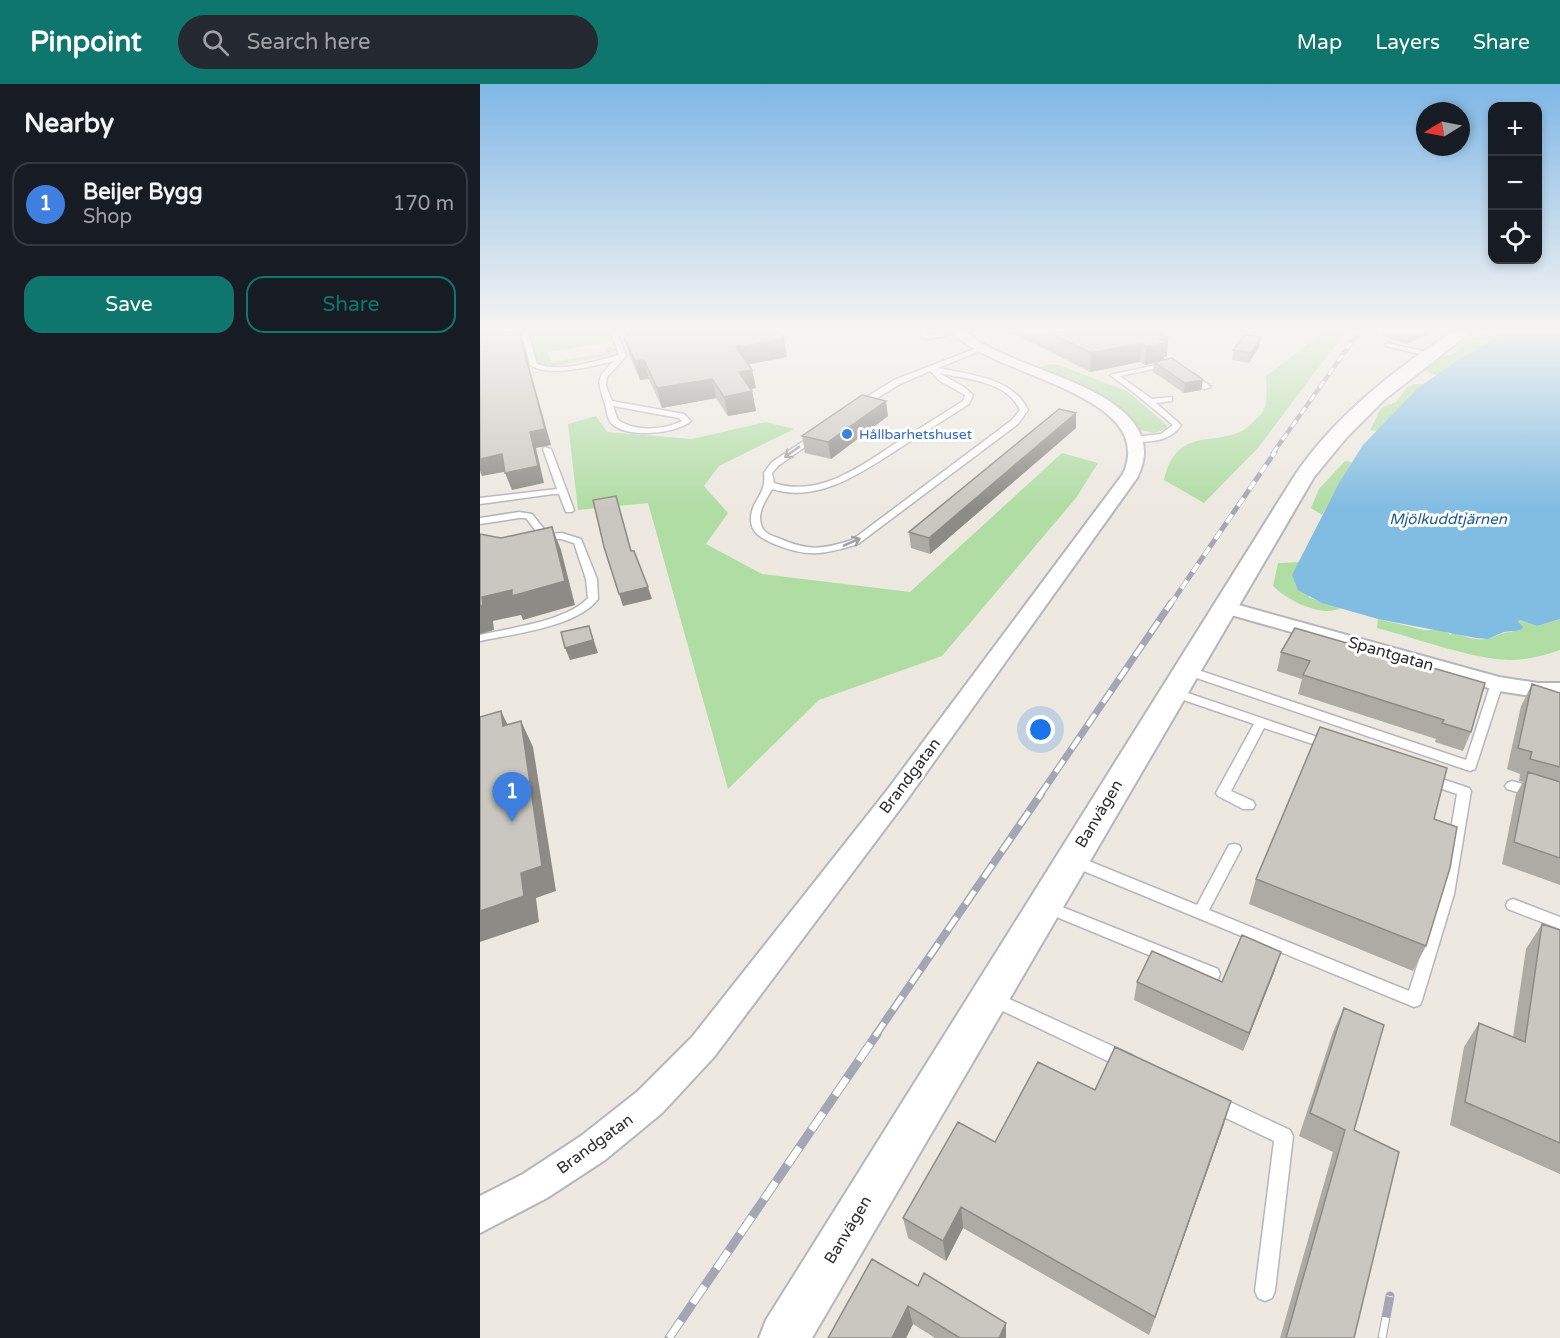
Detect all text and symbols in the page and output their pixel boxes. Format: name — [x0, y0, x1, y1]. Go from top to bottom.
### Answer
search box — [178, 15, 598, 69]
text: Pinpoint — [30, 25, 142, 59]
icon: search — [199, 26, 232, 59]
text: Search here — [247, 29, 370, 55]
text: Map — [1297, 30, 1342, 55]
text: Layers — [1375, 30, 1440, 55]
text: Share — [1473, 30, 1530, 55]
north arrow — [1416, 102, 1470, 156]
map controls — [1488, 102, 1542, 264]
button: + — [1488, 102, 1542, 156]
text: Nearby — [24, 108, 114, 139]
button: − — [1488, 156, 1542, 210]
text: Beijer Bygg — [83, 179, 203, 205]
text: 1 — [39, 192, 52, 216]
text: 170 m — [393, 192, 454, 216]
text: Shop — [83, 205, 132, 229]
button: locate — [1488, 210, 1542, 264]
button: Save — [24, 276, 234, 333]
button: Share — [246, 276, 456, 333]
place label: Hållbarhetshuset — [859, 426, 973, 443]
marker: Hållbarhetshuset — [840, 427, 854, 441]
one-way arrow — [784, 446, 801, 458]
water label: Mjölkuddtjärnen — [1389, 510, 1508, 528]
one-way arrow — [843, 535, 861, 547]
street label: Spantgatan — [1346, 632, 1436, 676]
your location — [1026, 715, 1055, 744]
street label: Brandgatan — [875, 734, 945, 818]
pin: 1 — [492, 772, 531, 822]
street label: Banvägen — [1071, 776, 1127, 852]
street label: Brandgatan — [553, 1110, 637, 1178]
street label: Banvägen — [820, 1192, 876, 1268]

